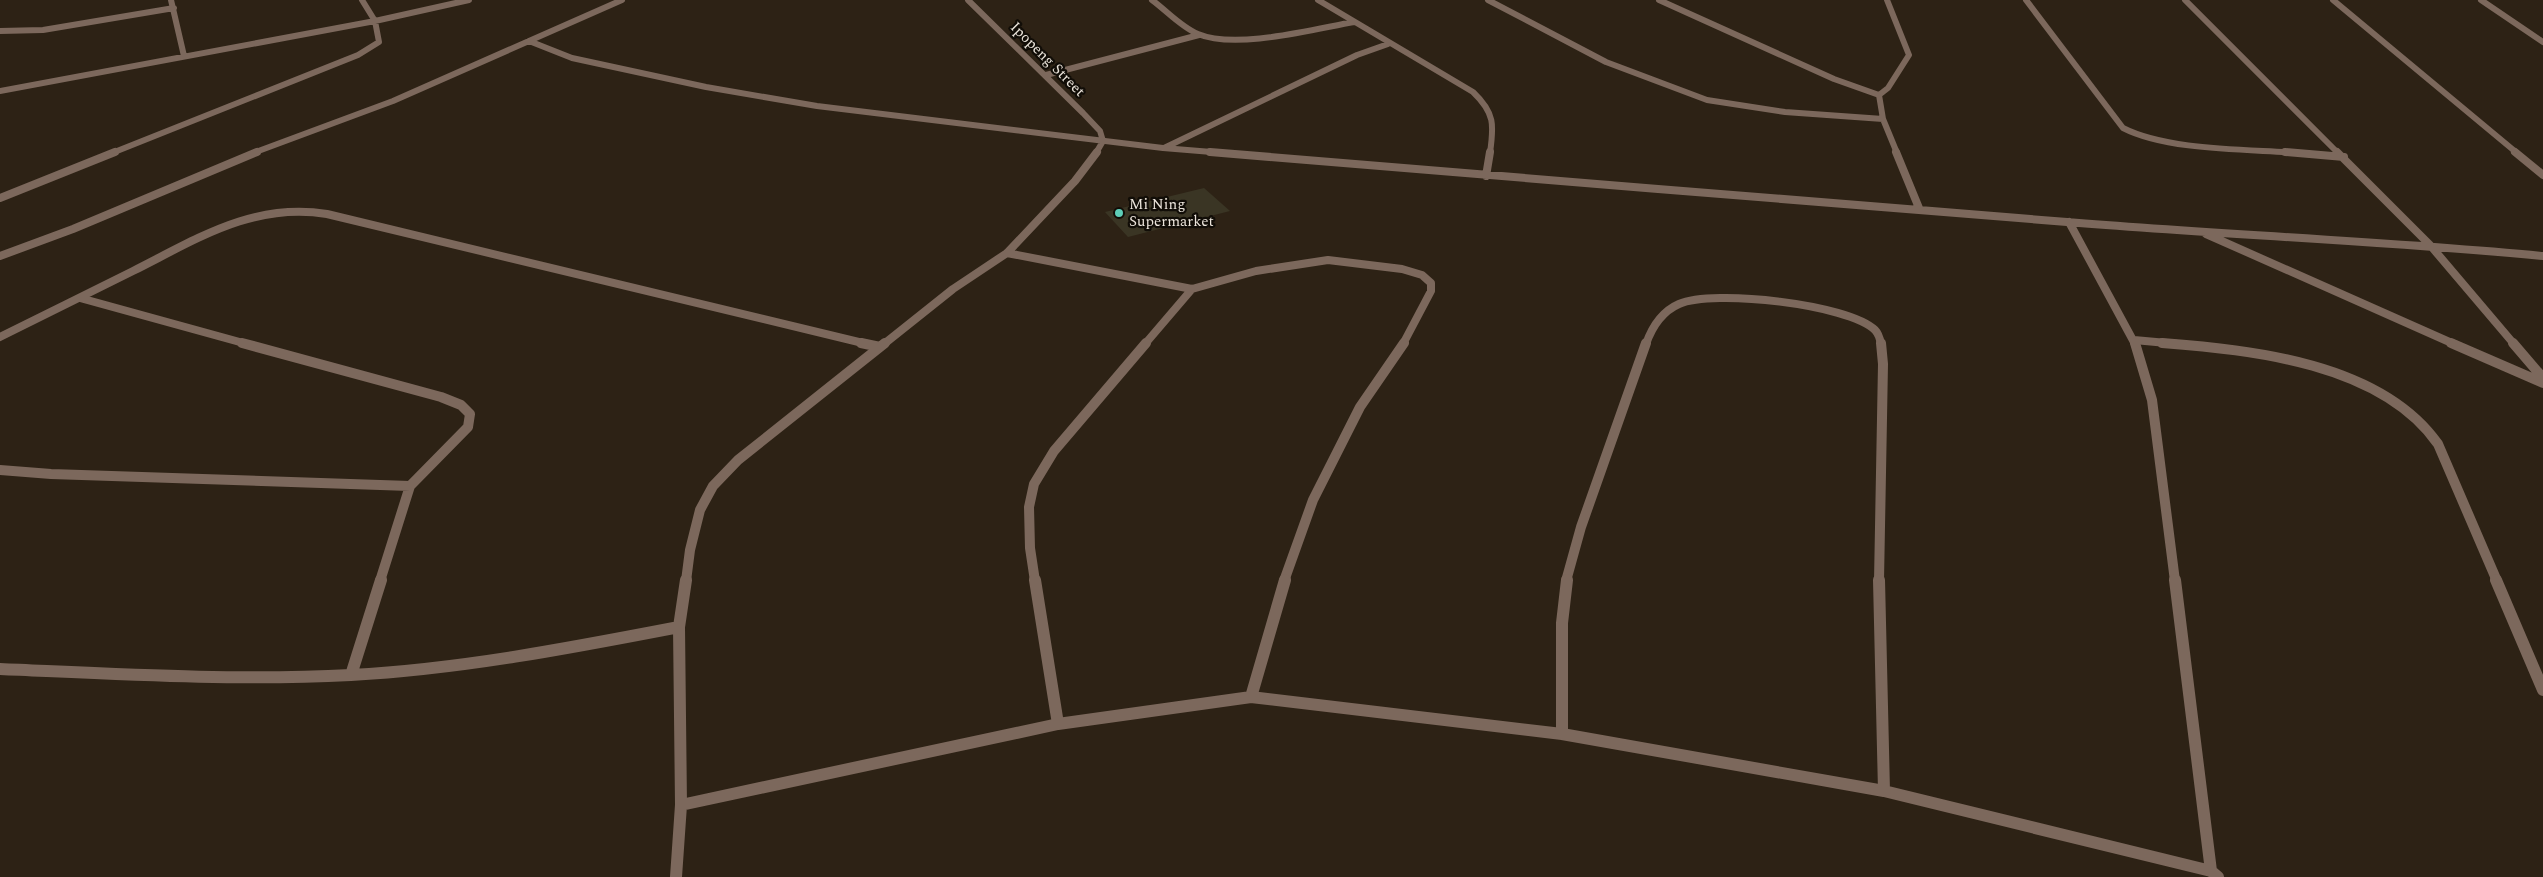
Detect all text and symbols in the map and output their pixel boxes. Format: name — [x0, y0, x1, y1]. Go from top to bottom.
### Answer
street label: Ipopeng Street — [1005, 16, 1091, 102]
place label: Mi Ning Supermarket — [1129, 193, 1214, 233]
marker: Mi Ning Supermarket — [1113, 207, 1125, 219]

